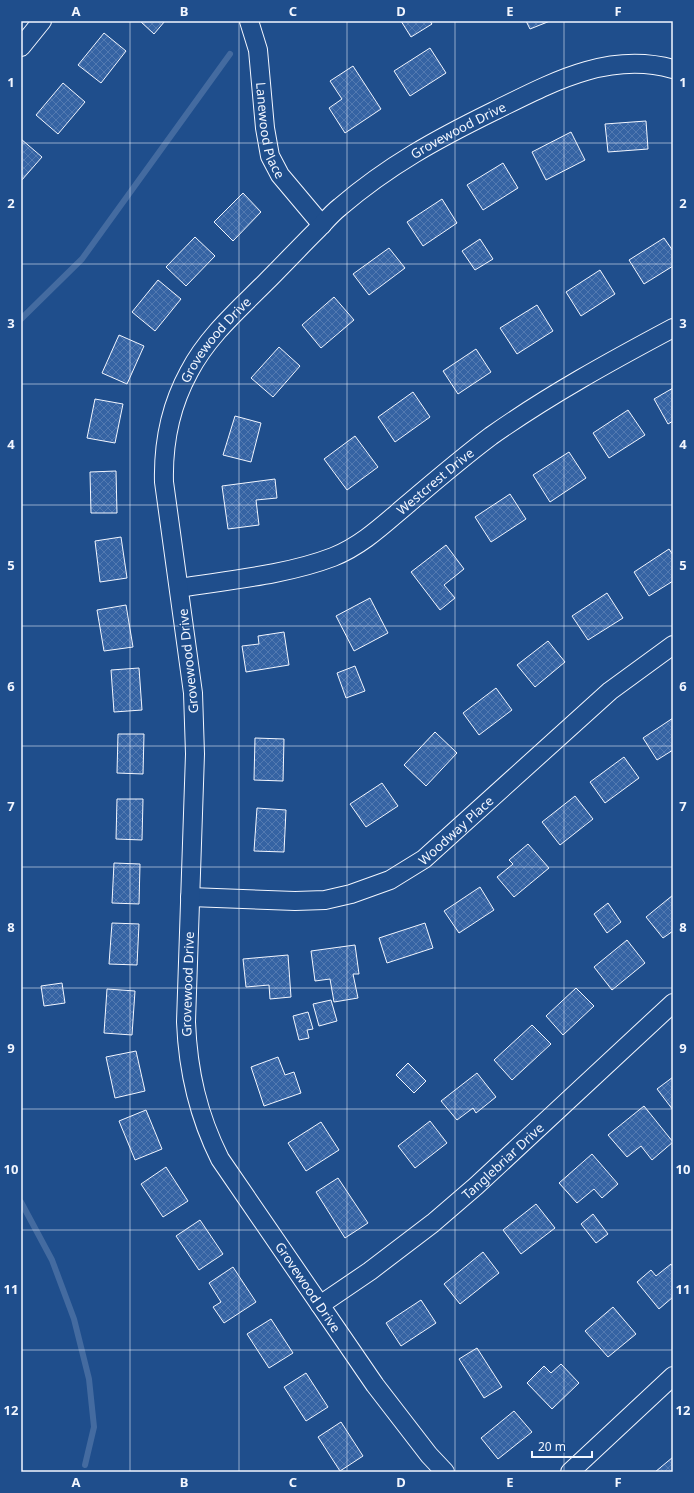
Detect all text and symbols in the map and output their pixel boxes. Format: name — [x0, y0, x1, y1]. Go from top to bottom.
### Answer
text: A — [72, 2, 81, 20]
text: B — [180, 2, 188, 20]
text: C — [289, 2, 297, 20]
text: D — [396, 2, 406, 20]
text: E — [506, 2, 514, 20]
text: F — [614, 2, 622, 20]
text: 1 — [7, 73, 15, 91]
text: 1 — [679, 73, 687, 91]
street label: Lanewood Place — [252, 81, 289, 182]
street label: Grovewood Drive — [407, 98, 509, 163]
text: 2 — [7, 194, 15, 212]
text: 2 — [679, 194, 687, 212]
street label: Grovewood Drive — [176, 293, 255, 386]
text: 3 — [7, 314, 15, 332]
text: 3 — [679, 314, 687, 332]
text: 4 — [7, 435, 15, 453]
text: 4 — [679, 435, 687, 453]
street label: Westcrest Drive — [393, 444, 477, 519]
text: 5 — [7, 556, 15, 574]
text: 5 — [679, 556, 687, 574]
street label: Grovewood Drive — [174, 608, 202, 714]
text: 6 — [7, 677, 15, 695]
text: 6 — [679, 677, 687, 695]
street label: Woodway Place — [414, 792, 497, 869]
text: 7 — [7, 797, 15, 815]
text: 7 — [679, 797, 687, 815]
text: 8 — [7, 918, 15, 936]
text: 8 — [679, 918, 687, 936]
street label: Grovewood Drive — [177, 931, 198, 1037]
text: 9 — [7, 1039, 15, 1057]
text: 9 — [679, 1039, 687, 1057]
street label: Tanglebriar Drive — [458, 1119, 547, 1203]
text: 10 — [4, 1160, 18, 1178]
text: 10 — [676, 1160, 690, 1178]
street label: Grovewood Drive — [271, 1238, 345, 1336]
text: 11 — [4, 1280, 18, 1298]
text: 11 — [676, 1280, 690, 1298]
text: 12 — [4, 1401, 18, 1419]
text: 12 — [676, 1401, 690, 1419]
scale bar — [532, 1433, 592, 1459]
text: 20 m — [538, 1438, 566, 1455]
text: A — [72, 1473, 81, 1491]
text: B — [180, 1473, 188, 1491]
text: C — [289, 1473, 297, 1491]
text: D — [396, 1473, 406, 1491]
text: E — [506, 1473, 514, 1491]
text: F — [614, 1473, 622, 1491]

